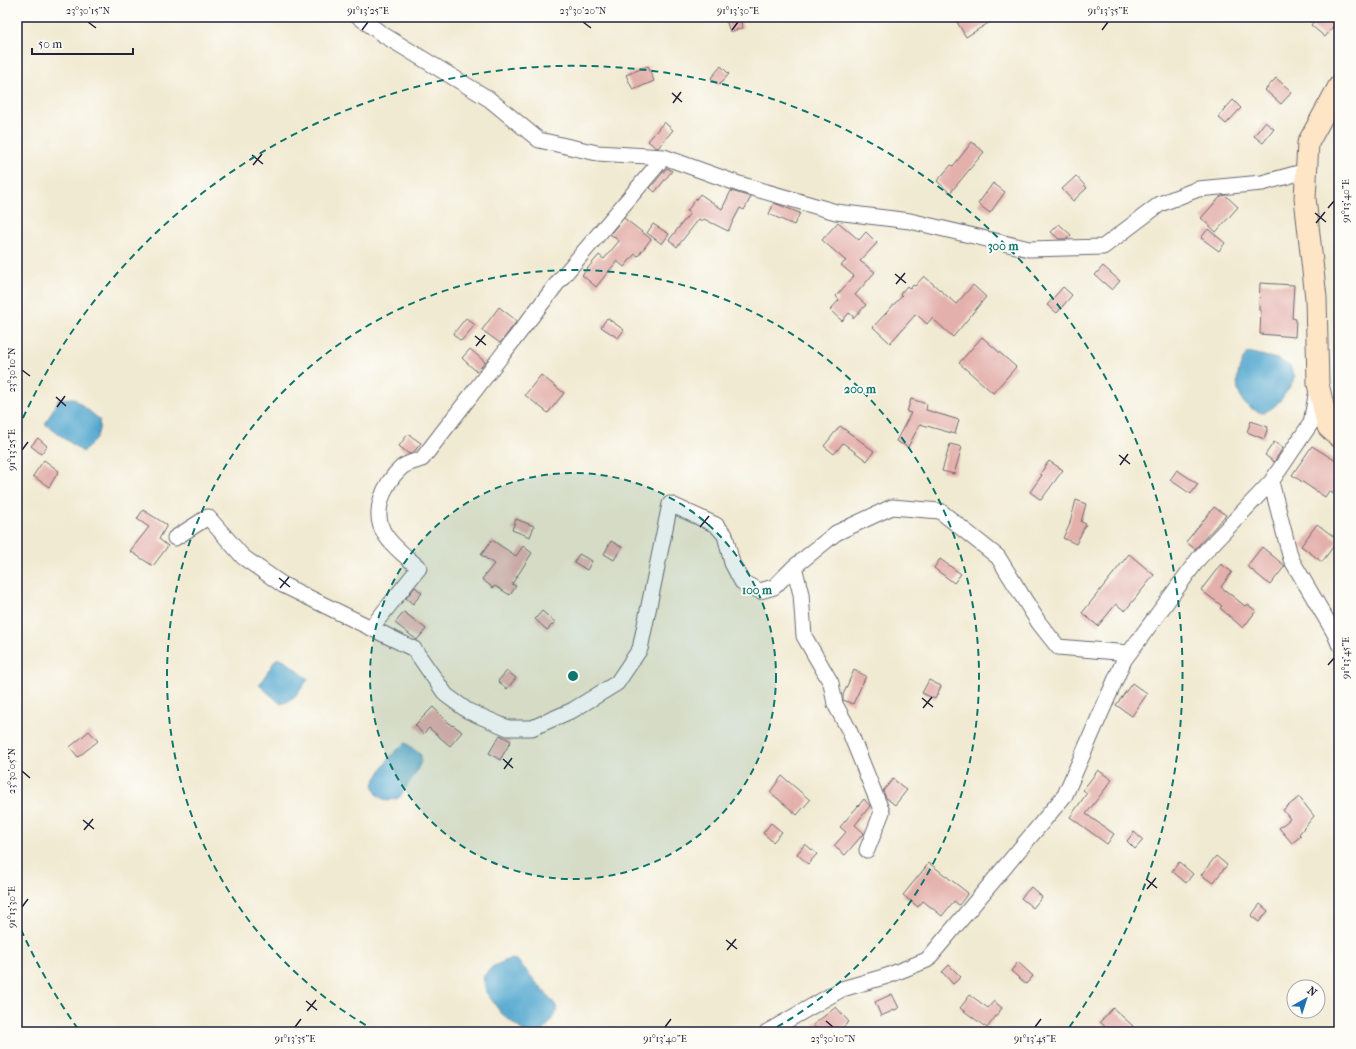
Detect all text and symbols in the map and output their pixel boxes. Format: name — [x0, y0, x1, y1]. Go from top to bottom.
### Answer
text: 23°30'15"N — [66, 5, 110, 17]
text: 91°13'25"E — [347, 5, 389, 17]
text: 23°30'20"N — [560, 5, 607, 17]
text: 91°13'30"E — [717, 5, 759, 17]
text: 91°13'35"E — [1088, 5, 1128, 17]
scale bar — [32, 30, 133, 56]
text: 50 m — [38, 37, 62, 51]
text: 91°13'40"E — [1340, 179, 1352, 223]
text: 300 m — [988, 239, 1019, 254]
text: 23°30'10"N — [6, 347, 18, 393]
text: 200 m — [844, 382, 877, 396]
text: 91°13'25"E — [6, 429, 18, 471]
text: 100 m — [742, 583, 773, 597]
text: 91°13'45"E — [1340, 637, 1352, 679]
centre of rings — [566, 669, 580, 683]
text: 23°30'05"N — [6, 748, 18, 794]
text: 91°13'30"E — [6, 886, 18, 928]
north arrow — [1286, 979, 1326, 1019]
text: N — [1305, 984, 1320, 1000]
text: 91°13'35"E — [275, 1033, 315, 1045]
text: 91°13'40"E — [643, 1033, 687, 1045]
text: 23°30'10"N — [810, 1033, 856, 1045]
text: 91°13'45"E — [1014, 1033, 1056, 1045]

